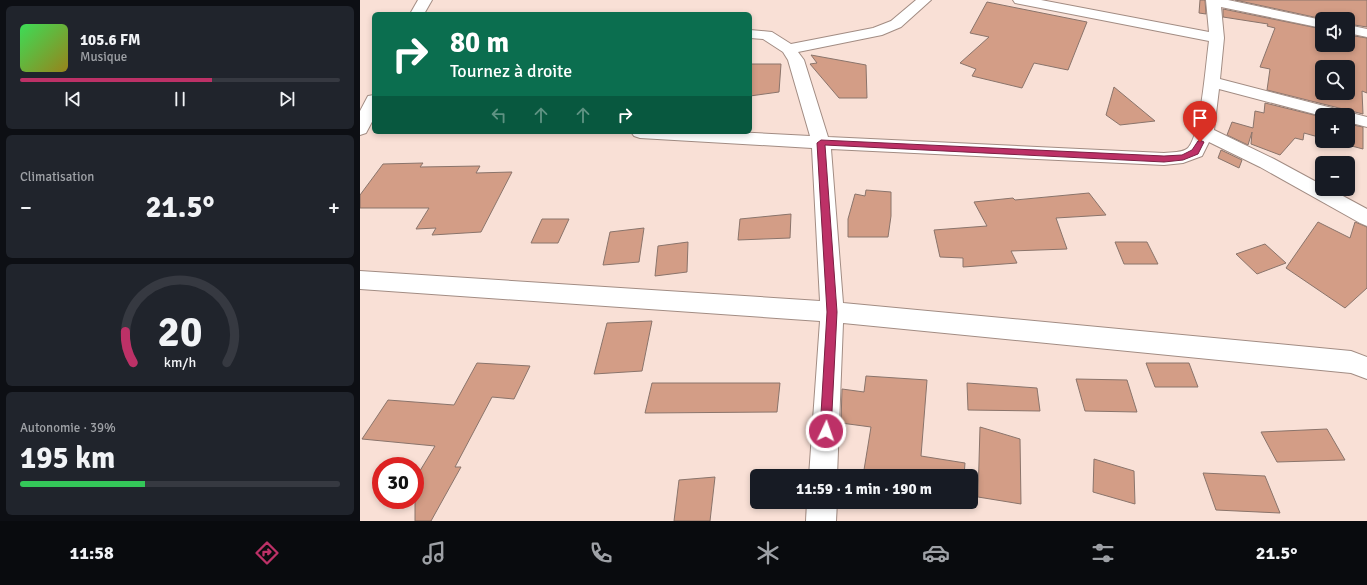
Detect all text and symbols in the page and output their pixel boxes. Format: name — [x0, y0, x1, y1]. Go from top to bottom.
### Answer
map controls — [1315, 12, 1355, 196]
button: sound — [1315, 12, 1355, 52]
text: 80 m — [450, 26, 509, 60]
icon: right — [384, 28, 436, 80]
text: 105.6 FM — [80, 31, 141, 49]
text: Musique — [80, 49, 127, 65]
text: Tournez à droite — [450, 60, 572, 82]
button: search — [1315, 60, 1355, 100]
icon: previous — [62, 88, 84, 110]
icon: pause — [169, 88, 191, 110]
icon: next — [276, 88, 298, 110]
pin — [1183, 101, 1217, 142]
icon: left — [488, 104, 510, 126]
icon: ahead — [530, 104, 552, 126]
icon: ahead — [572, 104, 594, 126]
icon: right — [614, 104, 636, 126]
icon: arrive — [1189, 107, 1211, 129]
button: + — [1315, 108, 1355, 148]
button: − — [1315, 156, 1355, 196]
text: Climatisation — [20, 169, 94, 185]
text: 21.5° — [145, 189, 215, 226]
text: − — [20, 194, 32, 221]
text: + — [328, 194, 340, 221]
text: 20 — [158, 307, 202, 358]
text: km/h — [164, 353, 196, 370]
position arrow — [805, 410, 847, 452]
text: Autonomie · 39% — [20, 420, 116, 436]
text: 195 km — [20, 440, 115, 477]
speed limit sign: 30 — [372, 457, 424, 509]
text: 11:59 · 1 min · 190 m — [796, 480, 932, 498]
icon: directions — [253, 539, 281, 567]
icon: music — [420, 539, 448, 567]
icon: phone — [587, 539, 615, 567]
icon: climate — [754, 539, 782, 567]
icon: car — [922, 539, 950, 567]
icon: filters — [1089, 539, 1117, 567]
text: 11:58 — [70, 542, 114, 564]
text: 21.5° — [1256, 542, 1297, 564]

